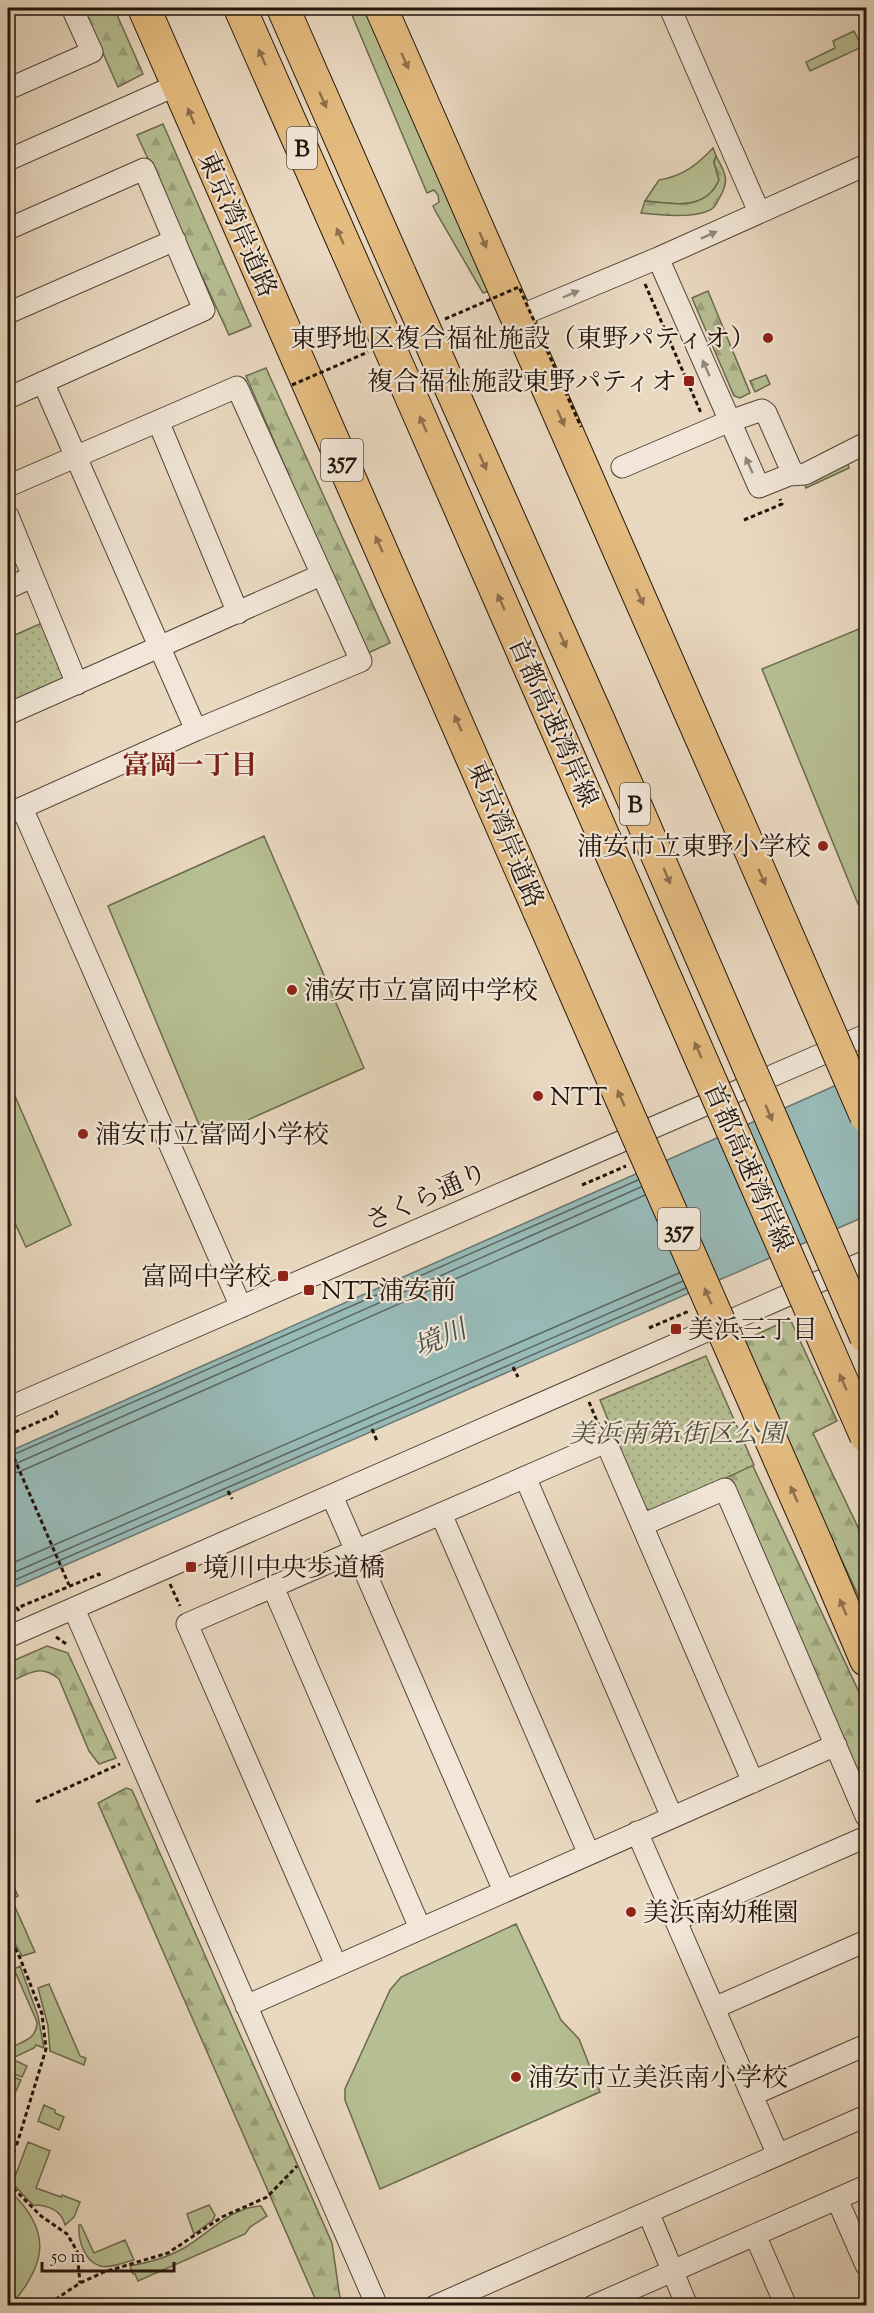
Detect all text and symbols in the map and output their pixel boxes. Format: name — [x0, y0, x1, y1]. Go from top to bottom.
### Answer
one-way arrow — [257, 48, 266, 66]
one-way arrow — [400, 52, 410, 70]
one-way arrow — [318, 91, 328, 109]
one-way arrow — [185, 107, 195, 125]
road number: B — [287, 127, 317, 169]
street label: 東京湾岸道路 — [187, 146, 284, 304]
one-way arrow — [335, 226, 345, 244]
one-way arrow — [700, 230, 718, 240]
one-way arrow — [478, 231, 488, 249]
one-way arrow — [562, 289, 580, 298]
place label: 東野地区複合福祉施設（東野パティオ） — [290, 322, 756, 359]
marker: 東野地区複合福祉施設（東野パティオ） — [761, 331, 775, 345]
one-way arrow — [701, 358, 711, 376]
place label: 複合福祉施設東野パティオ — [367, 365, 677, 402]
marker: 複合福祉施設東野パティオ — [682, 374, 696, 388]
one-way arrow — [557, 410, 566, 427]
one-way arrow — [418, 414, 428, 432]
road number: 357 — [321, 439, 363, 481]
one-way arrow — [479, 453, 488, 470]
one-way arrow — [744, 456, 753, 473]
one-way arrow — [375, 536, 384, 553]
one-way arrow — [635, 588, 644, 605]
one-way arrow — [496, 593, 505, 611]
one-way arrow — [559, 631, 568, 649]
street label: 首都高速湾岸線 — [498, 632, 606, 814]
one-way arrow — [453, 714, 462, 732]
district label: 富岡一丁目 — [123, 748, 258, 787]
street label: 東京湾岸道路 — [456, 756, 551, 914]
road number: B — [620, 783, 650, 825]
place label: 浦安市立東野小学校 — [577, 830, 811, 867]
marker: 浦安市立東野小学校 — [816, 839, 830, 853]
one-way arrow — [662, 868, 671, 885]
one-way arrow — [758, 869, 767, 886]
place label: 浦安市立富岡中学校 — [304, 974, 538, 1011]
marker: 浦安市立富岡中学校 — [285, 983, 299, 997]
one-way arrow — [692, 1041, 702, 1059]
street label: 首都高速湾岸線 — [693, 1077, 801, 1259]
place label: NTT — [550, 1080, 607, 1117]
one-way arrow — [616, 1088, 626, 1106]
marker: NTT — [531, 1089, 545, 1103]
one-way arrow — [765, 1104, 774, 1122]
place label: 浦安市立富岡小学校 — [95, 1118, 329, 1155]
marker: 浦安市立富岡小学校 — [76, 1127, 90, 1141]
street label: さくら通り — [360, 1155, 494, 1242]
road number: 357 — [658, 1208, 700, 1250]
place label: 富岡中学校 — [141, 1260, 271, 1297]
marker: 富岡中学校 — [276, 1269, 290, 1283]
place label: NTT浦安前 — [321, 1274, 456, 1311]
marker: NTT浦安前 — [302, 1283, 316, 1297]
one-way arrow — [703, 1287, 712, 1304]
water label: 境川 — [409, 1311, 476, 1369]
place label: 美浜三丁目 — [688, 1313, 818, 1350]
marker: 美浜三丁目 — [669, 1322, 683, 1336]
one-way arrow — [838, 1373, 848, 1391]
park label: 美浜南第1街区公園 — [569, 1417, 789, 1454]
one-way arrow — [789, 1484, 799, 1502]
place label: 境川中央歩道橋 — [203, 1551, 385, 1588]
marker: 境川中央歩道橋 — [184, 1560, 198, 1574]
one-way arrow — [838, 1597, 848, 1615]
place label: 美浜南幼稚園 — [643, 1896, 799, 1933]
marker: 美浜南幼稚園 — [624, 1905, 638, 1919]
place label: 浦安市立美浜南小学校 — [528, 2061, 788, 2098]
marker: 浦安市立美浜南小学校 — [509, 2070, 523, 2084]
scale bar — [42, 2235, 174, 2273]
text: 50 m — [50, 2245, 86, 2271]

